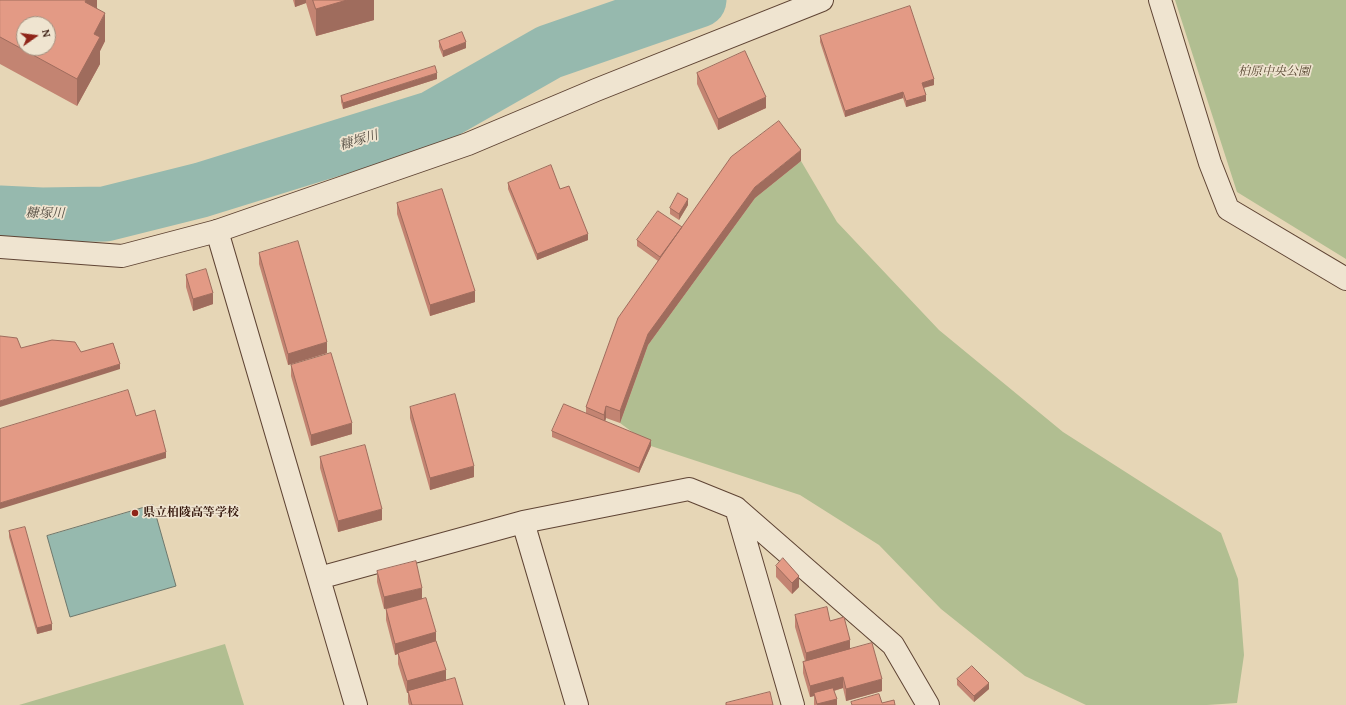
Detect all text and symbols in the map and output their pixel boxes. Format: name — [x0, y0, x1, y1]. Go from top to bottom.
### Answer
north arrow — [16, 16, 56, 56]
text: N — [38, 28, 55, 39]
park label: 柏原中央公園 — [1238, 65, 1310, 79]
water label: 糠塚川 — [338, 128, 380, 154]
water label: 糠塚川 — [25, 206, 65, 222]
place label: 県立柏陵高等学校 — [143, 506, 239, 520]
marker: 県立柏陵高等学校 — [130, 508, 140, 518]

